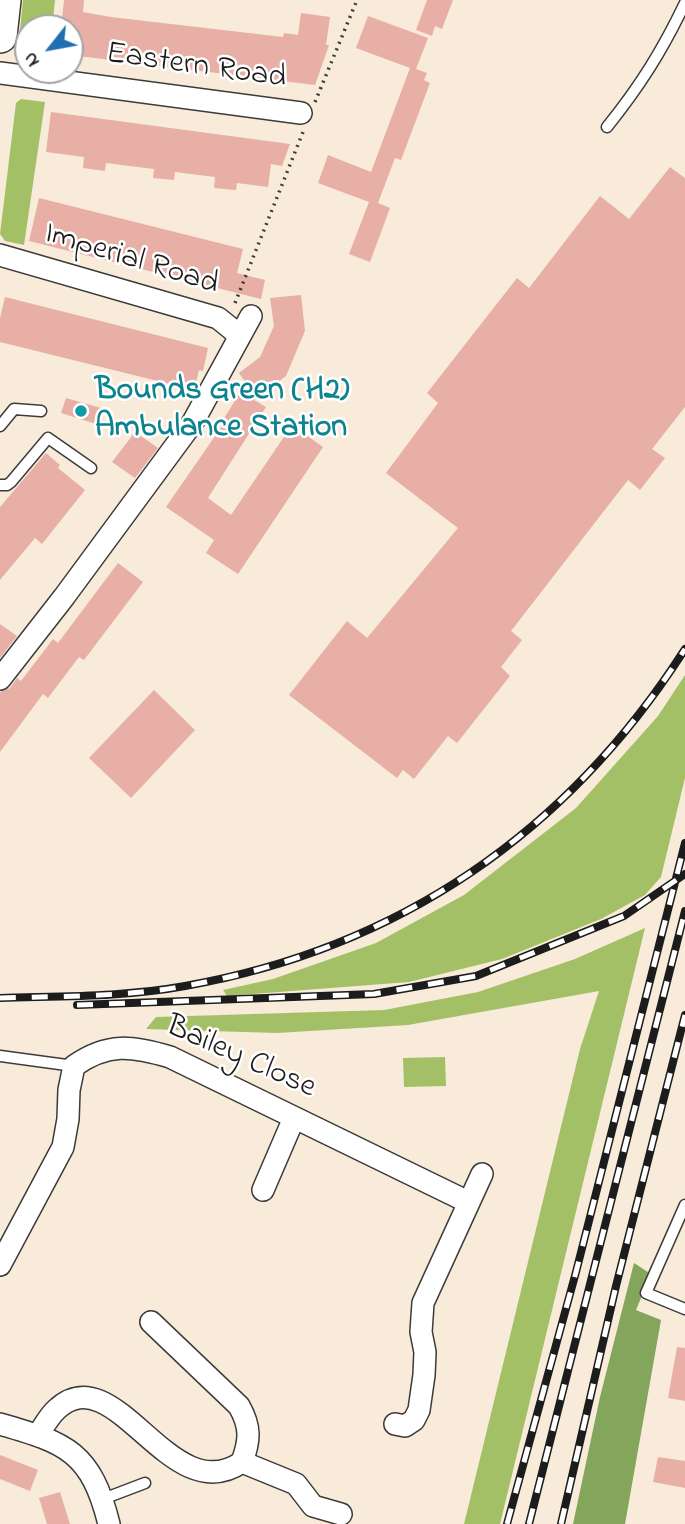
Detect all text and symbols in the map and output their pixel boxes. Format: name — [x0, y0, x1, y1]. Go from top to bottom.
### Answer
north arrow — [14, 14, 84, 84]
street label: Eastern Road — [104, 36, 288, 100]
text: N — [17, 47, 47, 72]
street label: Imperial Road — [39, 216, 223, 306]
place label: Bounds Green (H2) Ambulance Station — [95, 374, 349, 449]
marker: Bounds Green (H2) Ambulance Station — [73, 403, 89, 419]
street label: Bailey Close — [159, 1009, 321, 1109]

